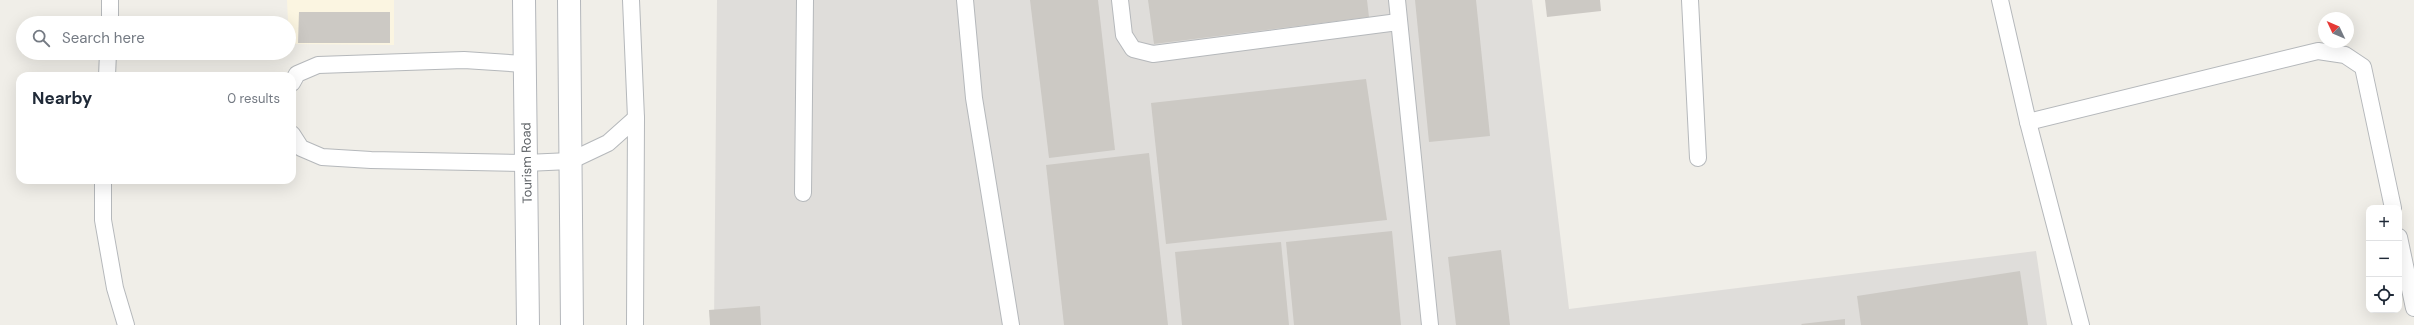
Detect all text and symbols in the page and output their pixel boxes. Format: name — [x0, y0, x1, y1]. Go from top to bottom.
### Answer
north arrow — [2318, 12, 2354, 48]
search box — [16, 16, 296, 60]
icon: search — [30, 27, 52, 49]
text: Search here — [62, 28, 145, 48]
text: Nearby — [32, 87, 92, 109]
text: 0 results — [227, 90, 280, 107]
street label: Tourism Road — [517, 122, 536, 204]
map controls — [2366, 205, 2402, 313]
button: + — [2366, 205, 2402, 241]
button: − — [2366, 241, 2402, 277]
button: locate — [2366, 277, 2402, 313]

